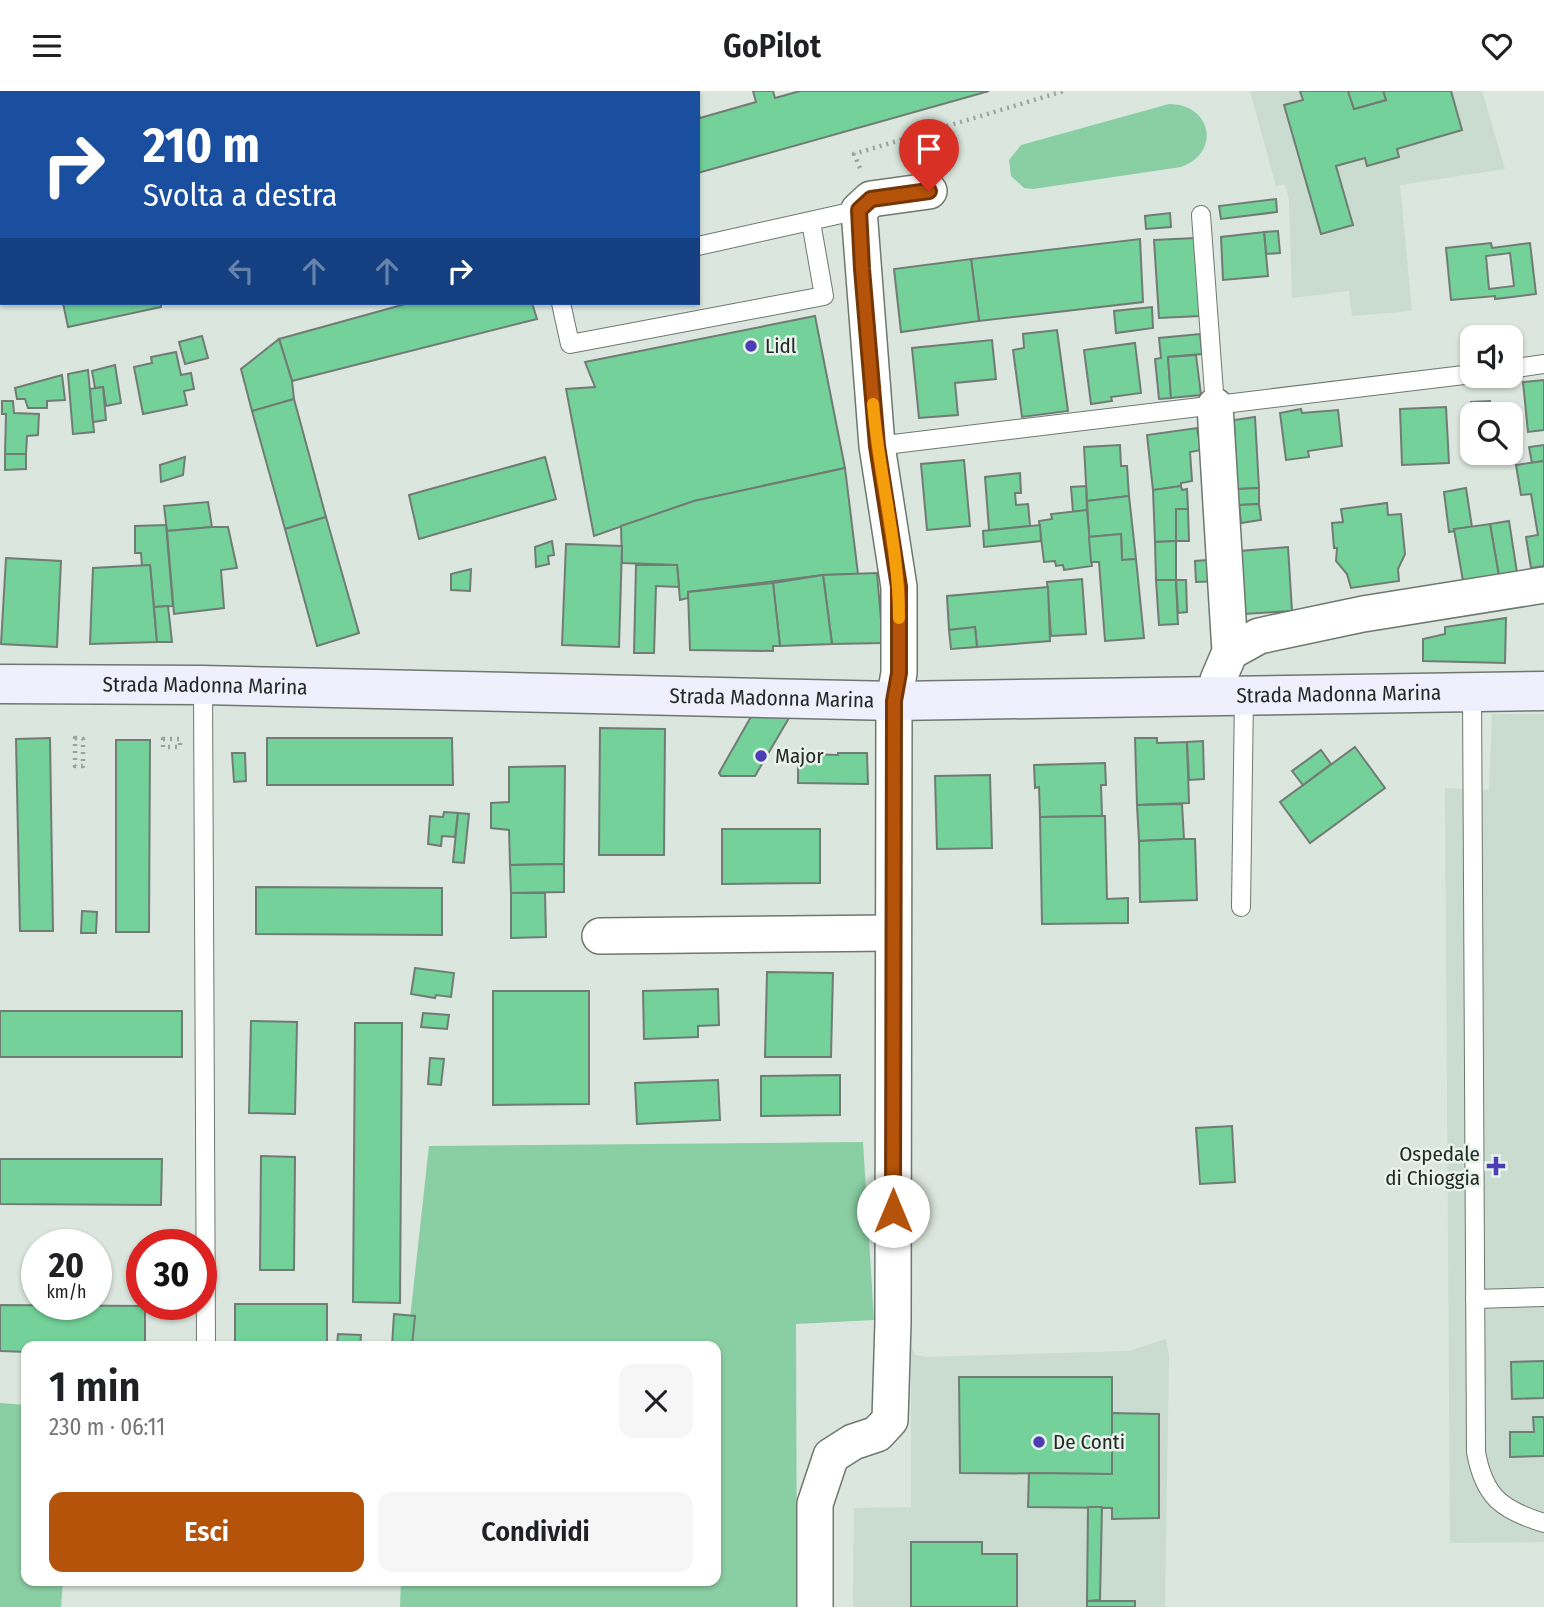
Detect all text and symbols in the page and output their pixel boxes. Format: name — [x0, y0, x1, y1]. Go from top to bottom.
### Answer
icon: menu — [28, 27, 66, 65]
text: GoPilot — [723, 27, 821, 65]
icon: heart — [1478, 27, 1516, 65]
text: 210 m — [143, 116, 260, 175]
icon: right — [28, 119, 119, 210]
pin — [899, 119, 959, 191]
icon: arrive — [910, 130, 948, 168]
text: Svolta a destra — [143, 176, 338, 214]
icon: left — [222, 252, 260, 290]
icon: ahead — [295, 252, 333, 290]
icon: ahead — [368, 252, 406, 290]
icon: right — [441, 252, 479, 290]
map controls — [1460, 325, 1523, 465]
button: sound — [1460, 325, 1523, 388]
place label: Lidl — [765, 333, 797, 359]
marker: Lidl — [743, 338, 759, 354]
button: search — [1460, 402, 1523, 465]
street label: Strada Madonna Marina — [102, 672, 308, 700]
street label: Strada Madonna Marina — [1236, 680, 1441, 709]
street label: Strada Madonna Marina — [669, 683, 875, 714]
place label: Major — [775, 743, 824, 769]
marker: Major — [753, 748, 769, 764]
place label: Ospedale di Chioggia — [1385, 1141, 1480, 1191]
marker: Ospedale di Chioggia — [1486, 1156, 1506, 1176]
position arrow — [856, 1174, 930, 1248]
speed limit sign: 30 — [126, 1229, 217, 1320]
text: 20 — [49, 1244, 84, 1286]
text: km/h — [46, 1281, 87, 1303]
text: 1 min — [49, 1362, 140, 1412]
button: close — [619, 1364, 693, 1438]
text: 230 m · 06:11 — [49, 1413, 165, 1441]
place label: De Conti — [1053, 1429, 1125, 1455]
marker: De Conti — [1031, 1434, 1047, 1450]
button: Esci — [49, 1492, 364, 1572]
button: Condividi — [378, 1492, 693, 1572]

